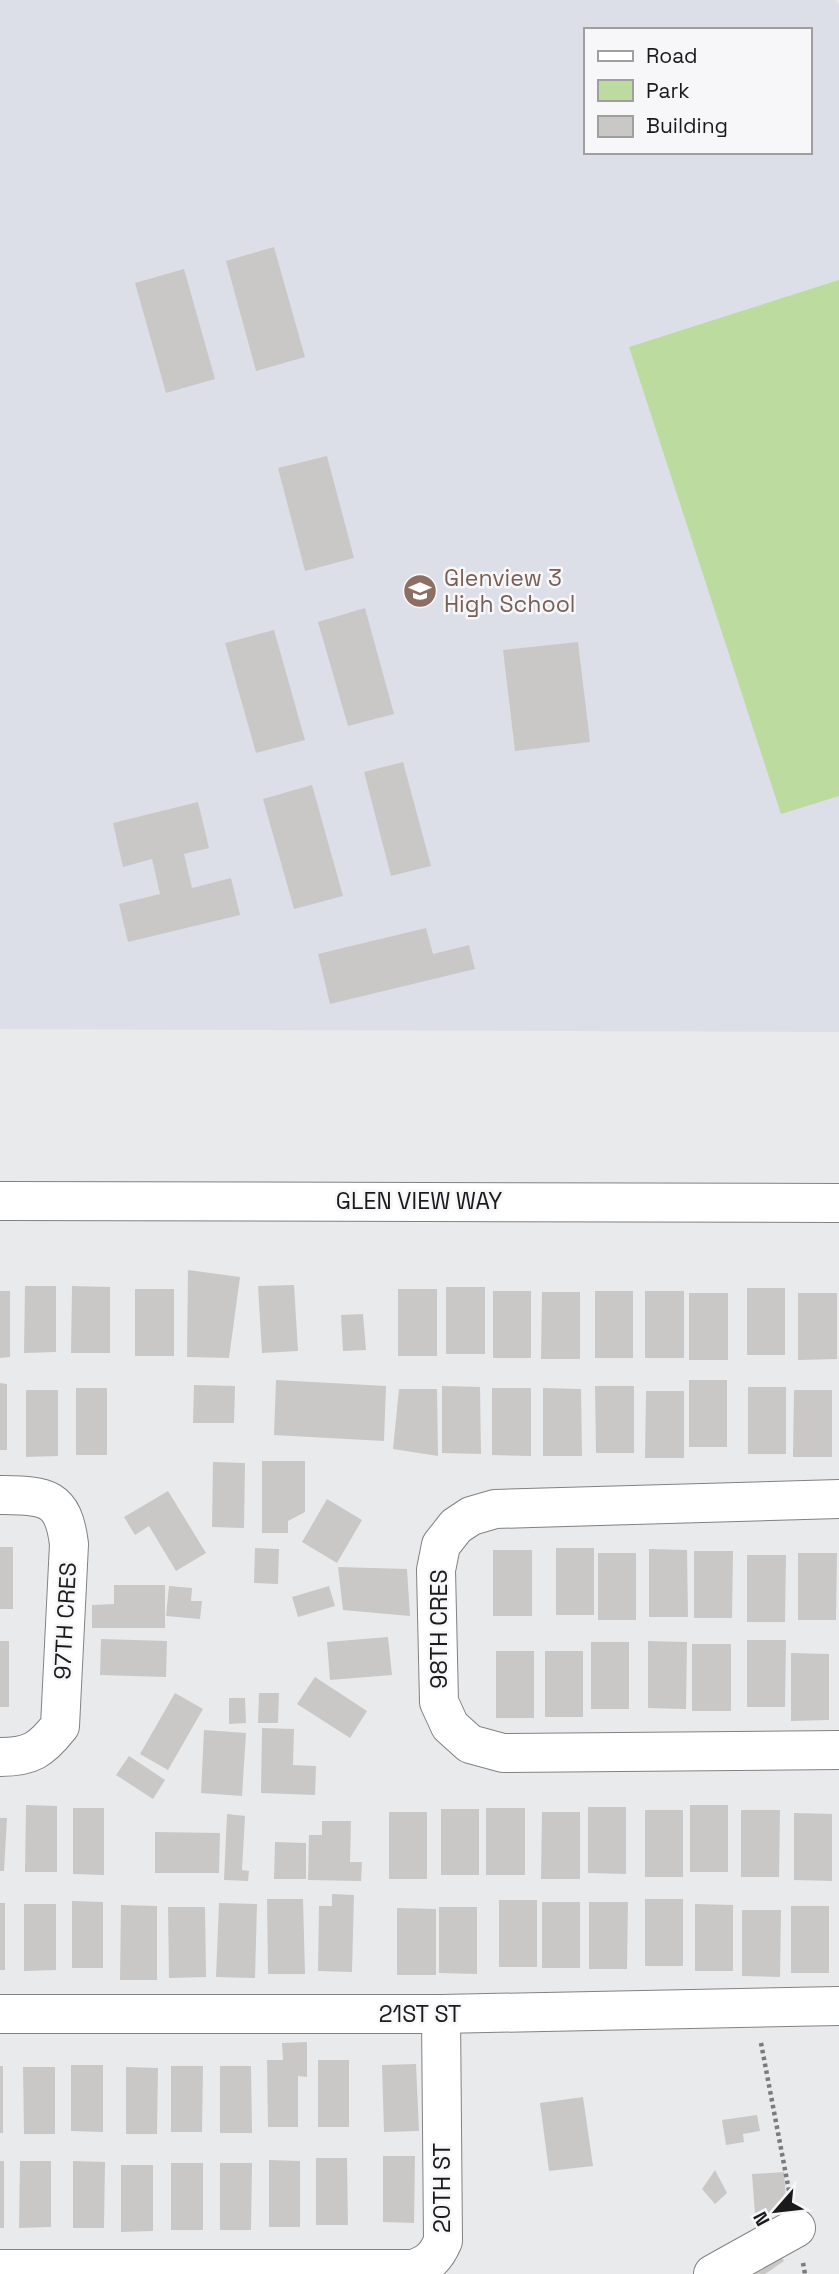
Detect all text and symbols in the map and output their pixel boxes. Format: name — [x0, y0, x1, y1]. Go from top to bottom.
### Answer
legend — [584, 28, 811, 154]
text: Road — [646, 42, 698, 69]
text: Park — [646, 77, 690, 104]
text: Building — [646, 112, 728, 139]
place label: Glenview 3 High School — [444, 563, 576, 619]
school or university icon: Glenview 3 High School — [401, 572, 439, 610]
street label: GLEN VIEW WAY — [336, 1186, 502, 1216]
street label: 97TH CRES — [47, 1562, 83, 1680]
street label: 98TH CRES — [424, 1569, 454, 1689]
street label: 21ST ST — [379, 1999, 461, 2029]
street label: 20TH ST — [427, 2143, 457, 2233]
north arrow — [741, 2176, 811, 2246]
text: N — [747, 2207, 775, 2230]

